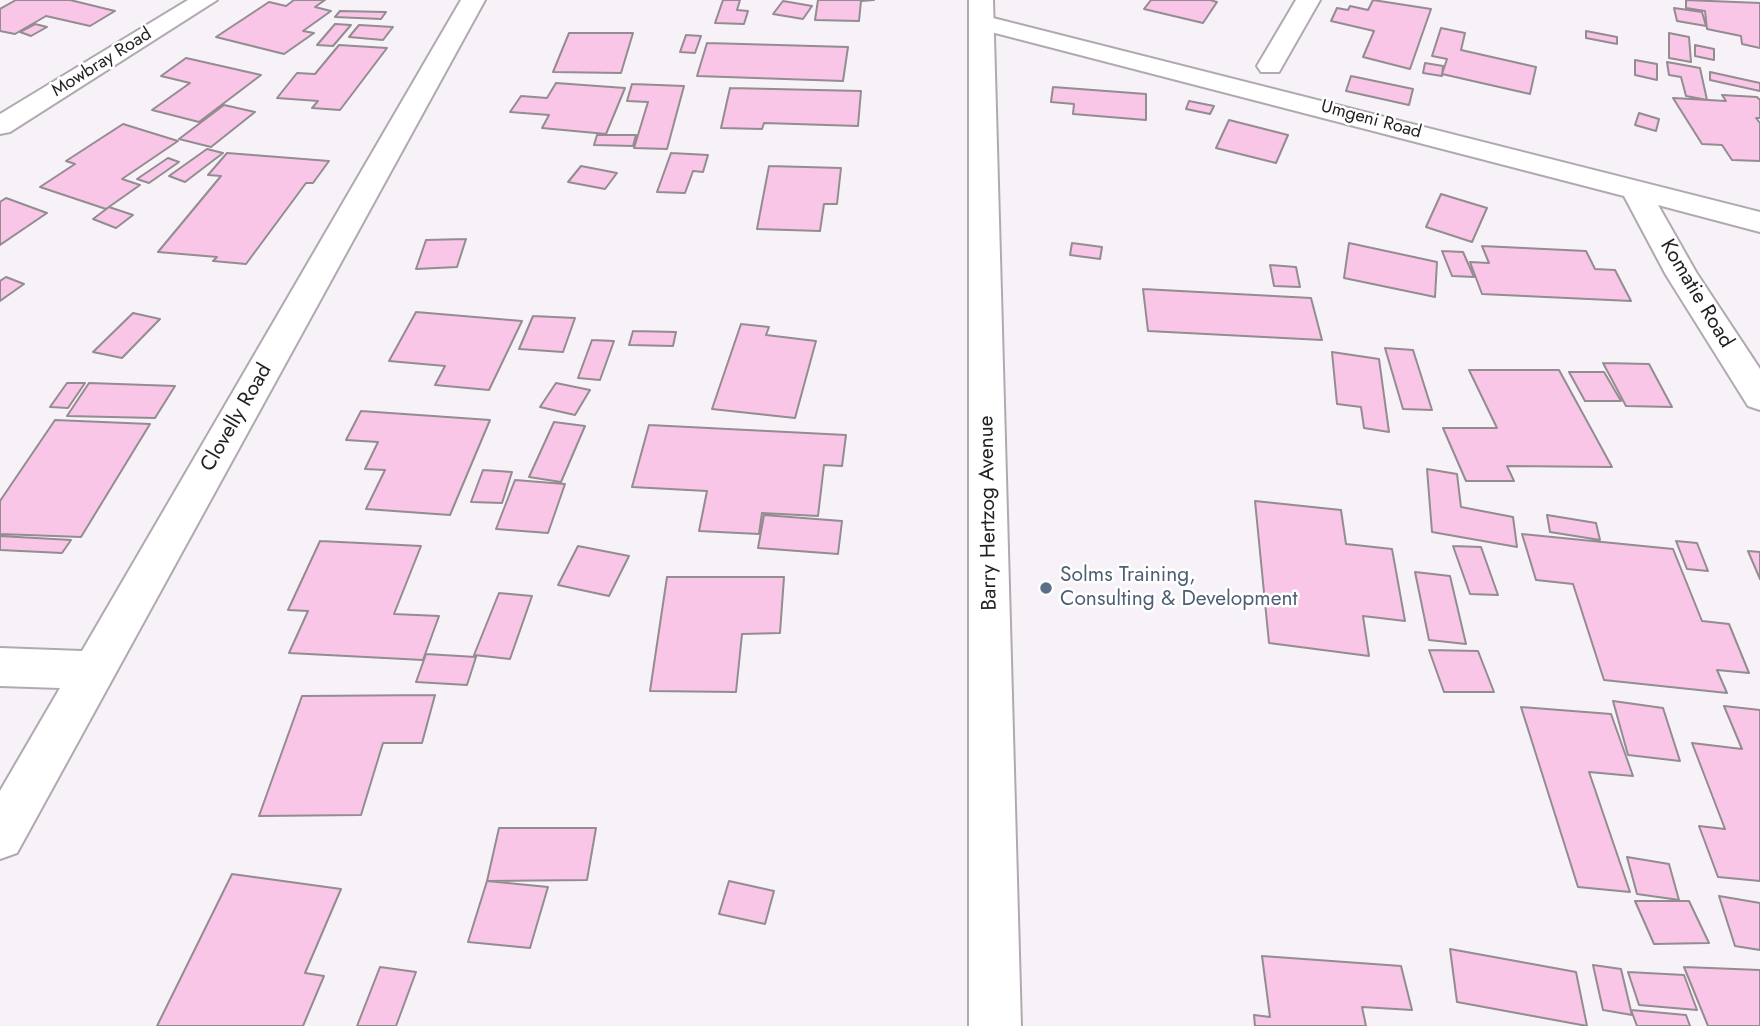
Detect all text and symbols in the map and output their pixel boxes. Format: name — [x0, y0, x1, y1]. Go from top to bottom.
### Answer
street label: Mowbray Road — [48, 24, 156, 102]
street label: Umgeni Road — [1318, 96, 1424, 144]
street label: Komatie Road — [1654, 235, 1738, 353]
street label: Clovelly Road — [196, 359, 278, 477]
street label: Barry Hertzog Avenue — [975, 415, 1003, 611]
place label: Solms Training, Consulting & Development — [1060, 563, 1298, 613]
marker: Solms Training, Consulting & Development — [1038, 580, 1054, 596]

